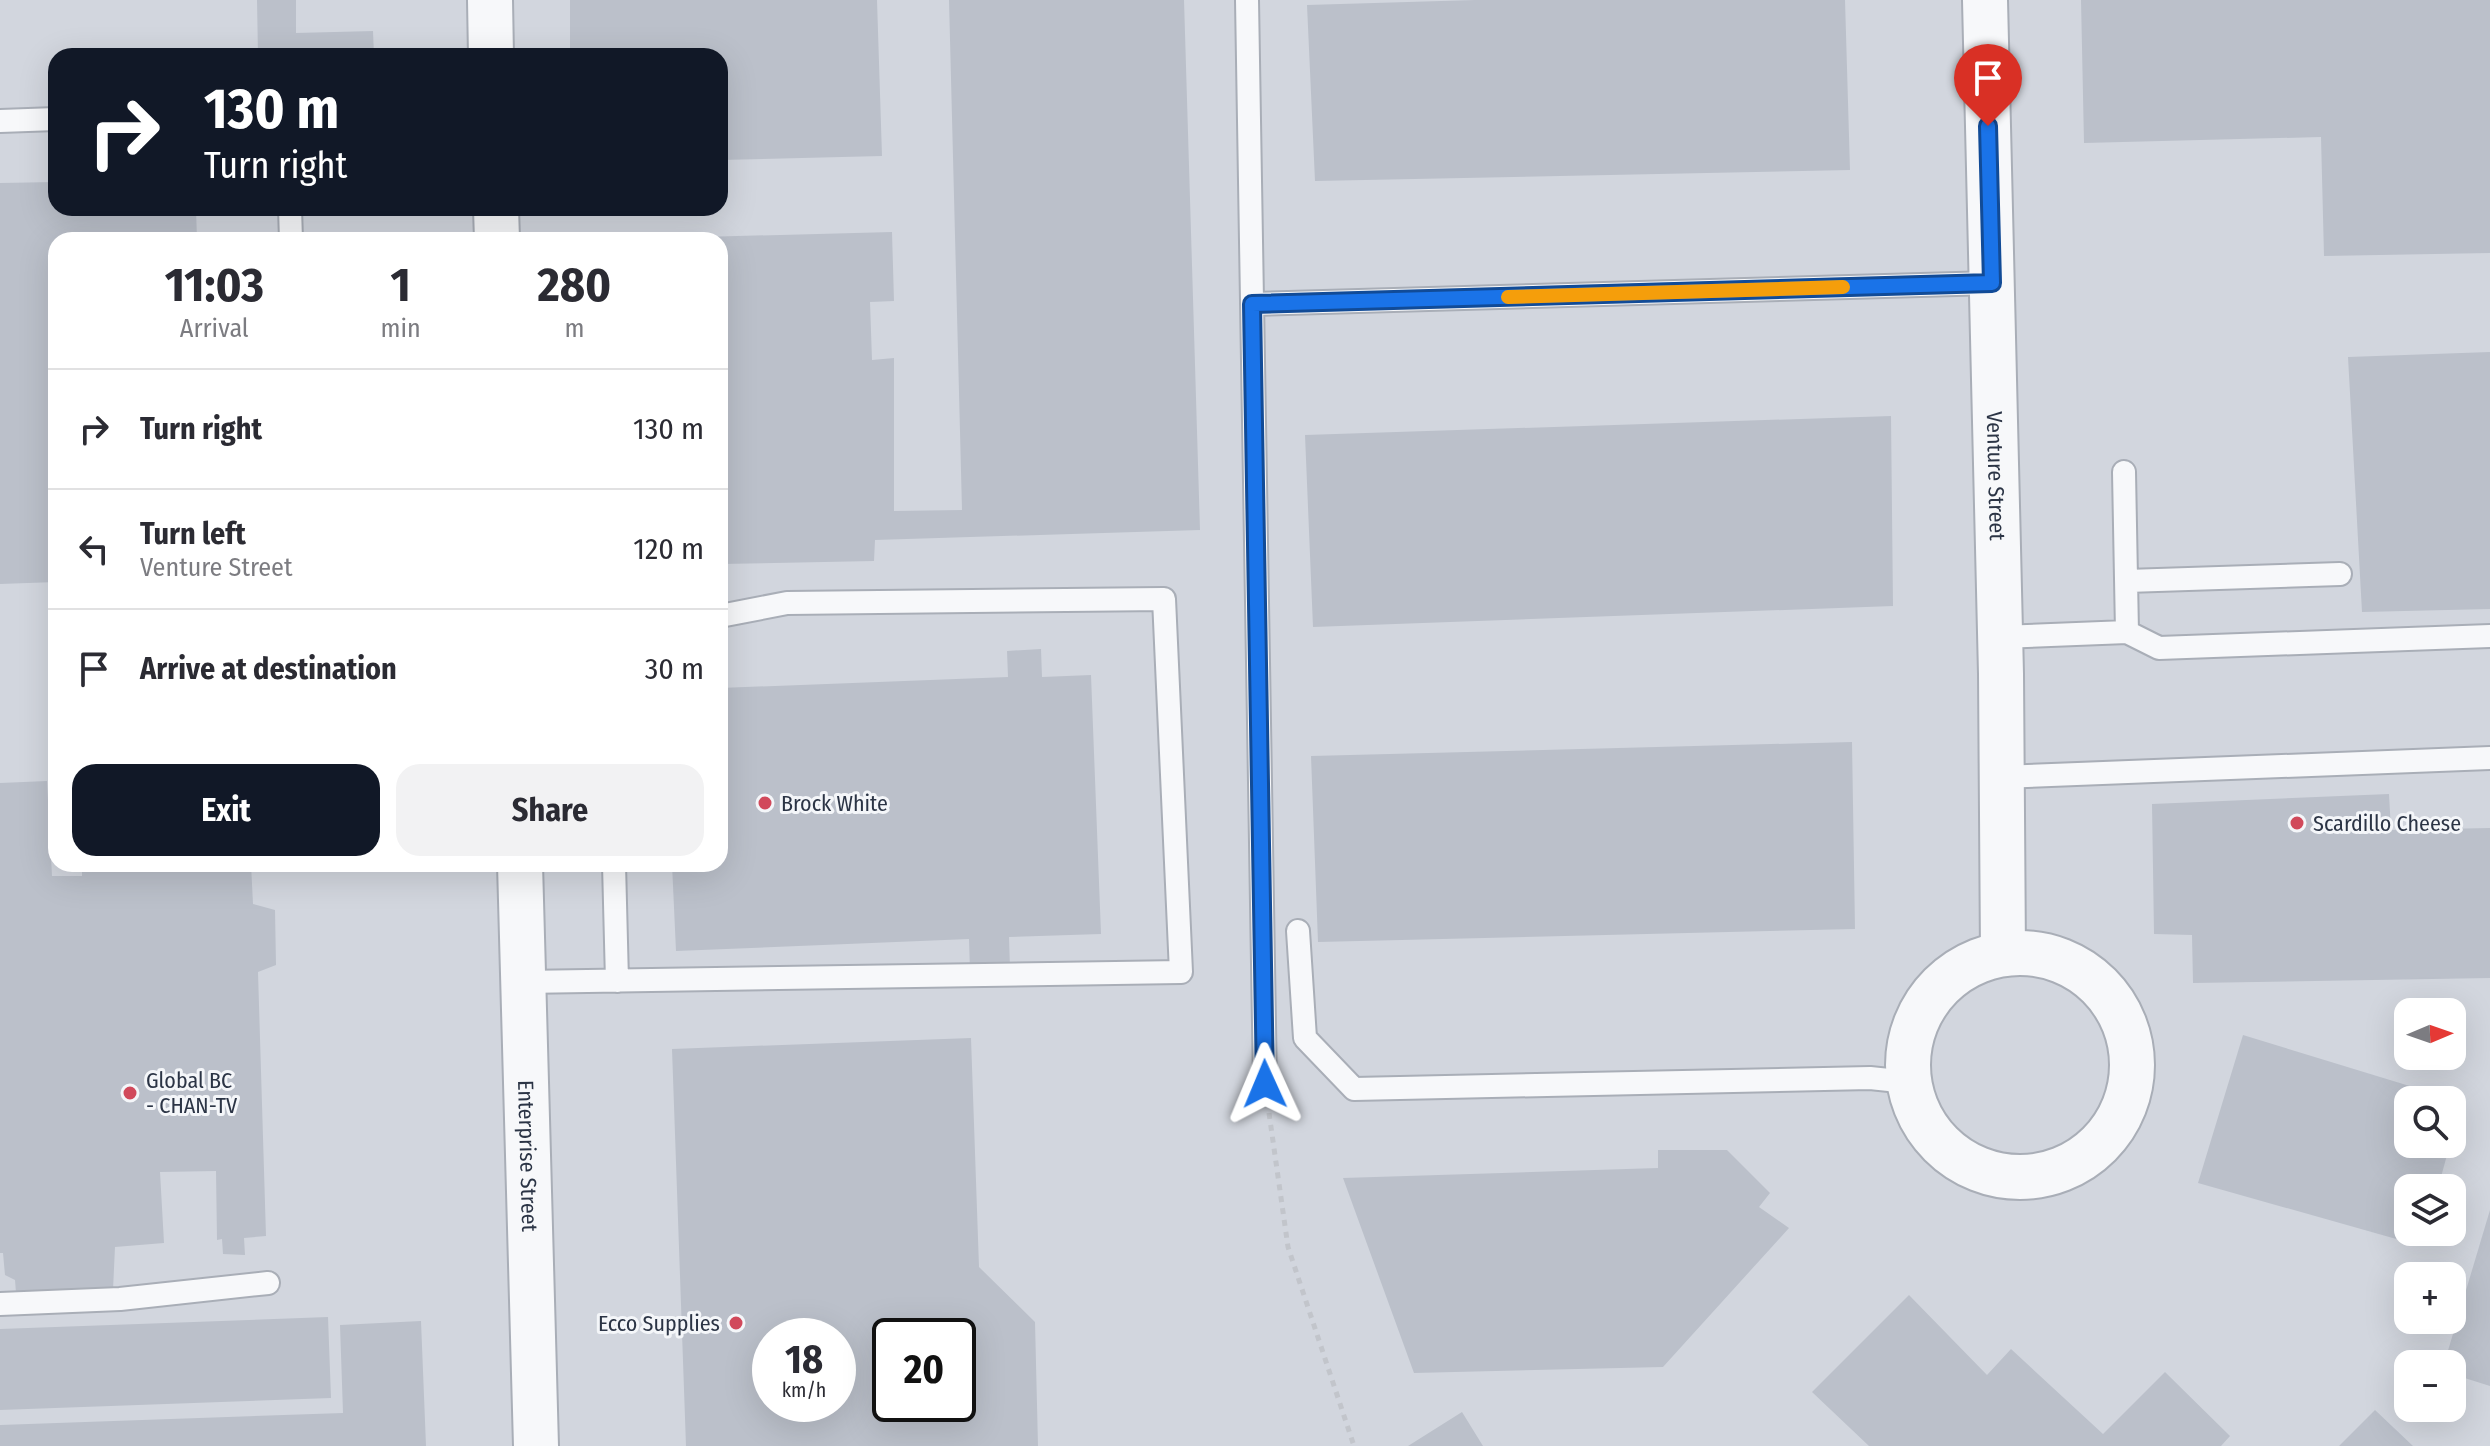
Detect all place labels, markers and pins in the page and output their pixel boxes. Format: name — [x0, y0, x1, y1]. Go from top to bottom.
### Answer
pin — [1954, 44, 2022, 126]
place label: Brock White — [781, 790, 888, 817]
marker: Brock White — [756, 794, 774, 812]
place label: Scardillo Cheese — [2313, 810, 2461, 837]
marker: Scardillo Cheese — [2288, 814, 2306, 832]
place label: Global BC - CHAN-TV — [146, 1067, 238, 1119]
marker: Global BC - CHAN-TV — [121, 1084, 139, 1102]
place label: Ecco Supplies — [598, 1310, 720, 1337]
marker: Ecco Supplies — [727, 1314, 745, 1332]

